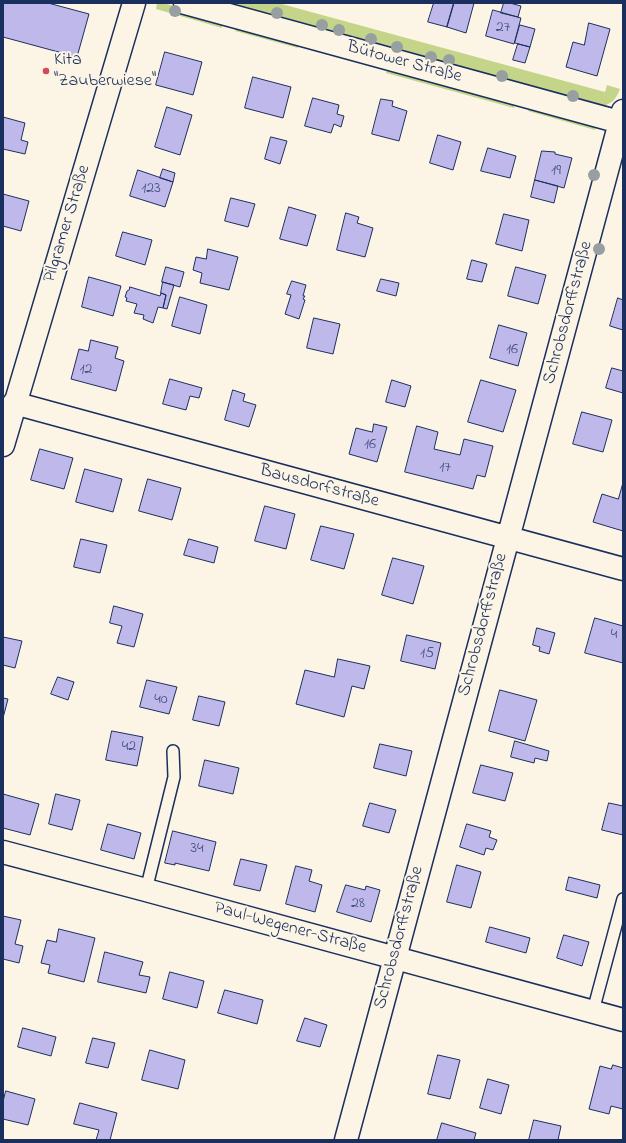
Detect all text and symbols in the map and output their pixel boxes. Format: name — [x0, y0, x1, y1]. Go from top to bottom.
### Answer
house number: 27 — [496, 18, 510, 38]
street label: Bütower Straße — [344, 37, 464, 89]
place label: Kita "Zauberwiese" — [54, 50, 156, 92]
marker: Kita "Zauberwiese" — [41, 66, 51, 76]
house number: 19 — [551, 161, 561, 181]
street label: Pilgramer Straße — [40, 163, 96, 285]
house number: 123 — [141, 179, 161, 199]
street label: Schrobsdorffstraße — [540, 239, 598, 387]
house number: 16 — [506, 340, 518, 360]
house number: 12 — [79, 360, 93, 380]
house number: 16 — [364, 435, 376, 455]
house number: 17 — [439, 458, 451, 478]
street label: Bausdorfstraße — [257, 461, 381, 513]
street label: Schrobsdorffstraße — [455, 551, 513, 699]
house number: 4 — [611, 625, 617, 645]
house number: 15 — [420, 644, 434, 664]
house number: 40 — [154, 690, 168, 710]
house number: 42 — [122, 737, 136, 757]
house number: 34 — [190, 839, 204, 859]
street label: Schrobsdorffstraße — [371, 864, 429, 1012]
house number: 28 — [351, 894, 365, 914]
street label: Paul-Wegener-Straße — [211, 898, 369, 960]

